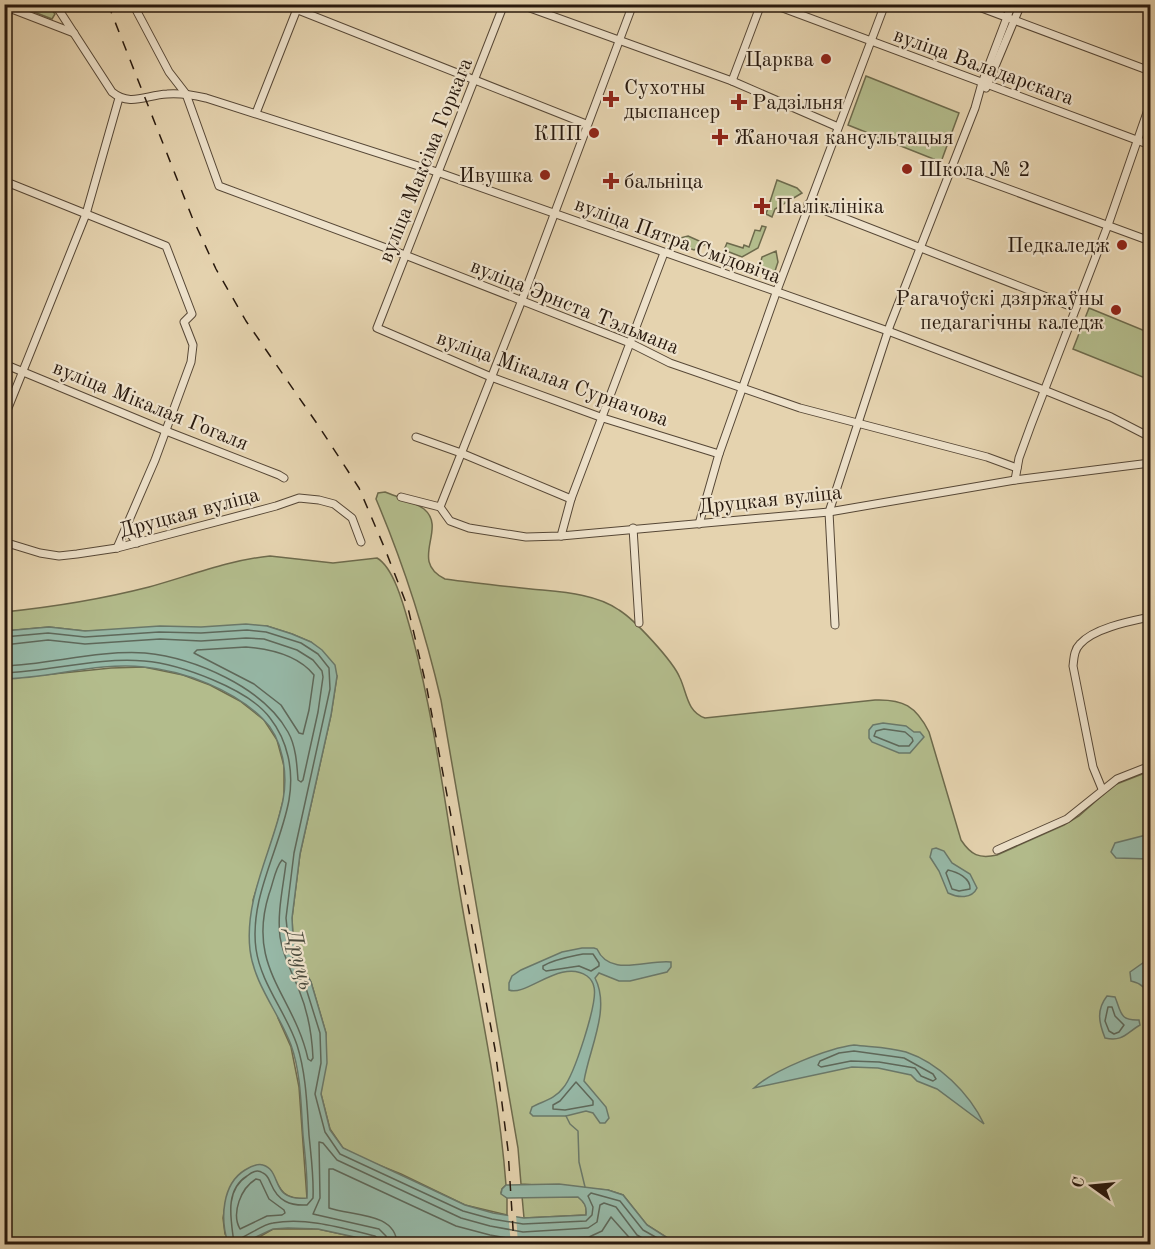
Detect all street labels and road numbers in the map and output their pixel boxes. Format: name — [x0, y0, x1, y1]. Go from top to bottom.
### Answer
street label: вуліца Валадарскага — [890, 25, 1077, 110]
street label: вуліца Максіма Горкага — [376, 55, 477, 266]
street label: вуліца Пятра Смідовіча — [572, 194, 783, 289]
street label: вуліца Эрнста Тэльмана — [467, 256, 682, 359]
street label: вуліца Мікалая Сурначова — [434, 328, 671, 431]
street label: вуліца Мікалая Гогаля — [50, 358, 251, 455]
street label: Друцкая вуліца — [697, 483, 843, 518]
street label: Друцкая вуліца — [117, 485, 262, 542]

